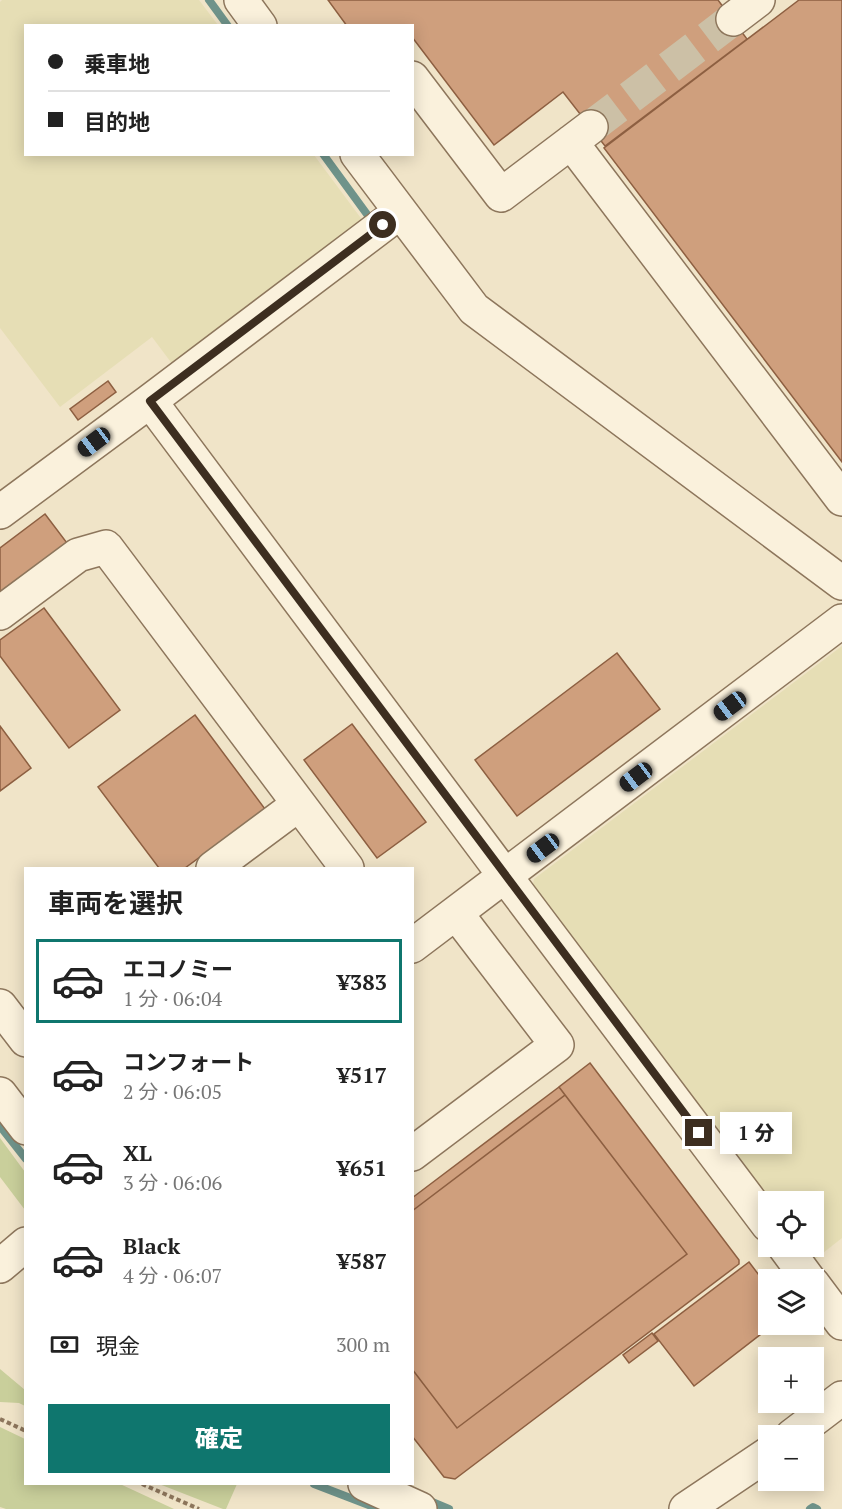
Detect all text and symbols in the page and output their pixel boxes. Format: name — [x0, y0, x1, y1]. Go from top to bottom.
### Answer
text: 乗車地 — [84, 49, 150, 78]
text: 目的地 — [84, 107, 150, 136]
route start — [369, 211, 396, 238]
car — [74, 424, 114, 460]
car — [710, 688, 750, 724]
car — [616, 759, 656, 795]
car — [523, 830, 563, 866]
text: 車両を選択 — [48, 885, 183, 921]
icon: car — [51, 954, 105, 1008]
text: エコノミー — [123, 954, 233, 983]
text: ¥383 — [337, 967, 387, 996]
text: 1 分 · 06:04 — [123, 985, 222, 1012]
icon: car — [51, 1047, 105, 1101]
text: コンフォート — [123, 1047, 254, 1076]
text: ¥517 — [337, 1060, 387, 1089]
text: 2 分 · 06:05 — [123, 1078, 222, 1105]
callout: 1 分 — [720, 1112, 792, 1154]
route end — [685, 1119, 712, 1146]
text: 1 分 — [738, 1119, 774, 1146]
text: XL — [123, 1138, 152, 1167]
icon: car — [51, 1140, 105, 1194]
text: ¥651 — [337, 1153, 387, 1182]
text: 3 分 · 06:06 — [123, 1169, 222, 1196]
map controls — [758, 1191, 824, 1491]
button: locate — [758, 1191, 824, 1257]
text: Black — [123, 1231, 180, 1260]
icon: car — [51, 1233, 105, 1287]
text: ¥587 — [337, 1246, 387, 1275]
text: 4 分 · 06:07 — [123, 1262, 222, 1289]
button: layers — [758, 1269, 824, 1335]
icon: cash — [48, 1328, 81, 1361]
text: 現金 — [96, 1331, 140, 1360]
text: 300 m — [336, 1331, 390, 1358]
button: + — [758, 1347, 824, 1413]
button: 確定 — [48, 1404, 390, 1473]
button: − — [758, 1425, 824, 1491]

